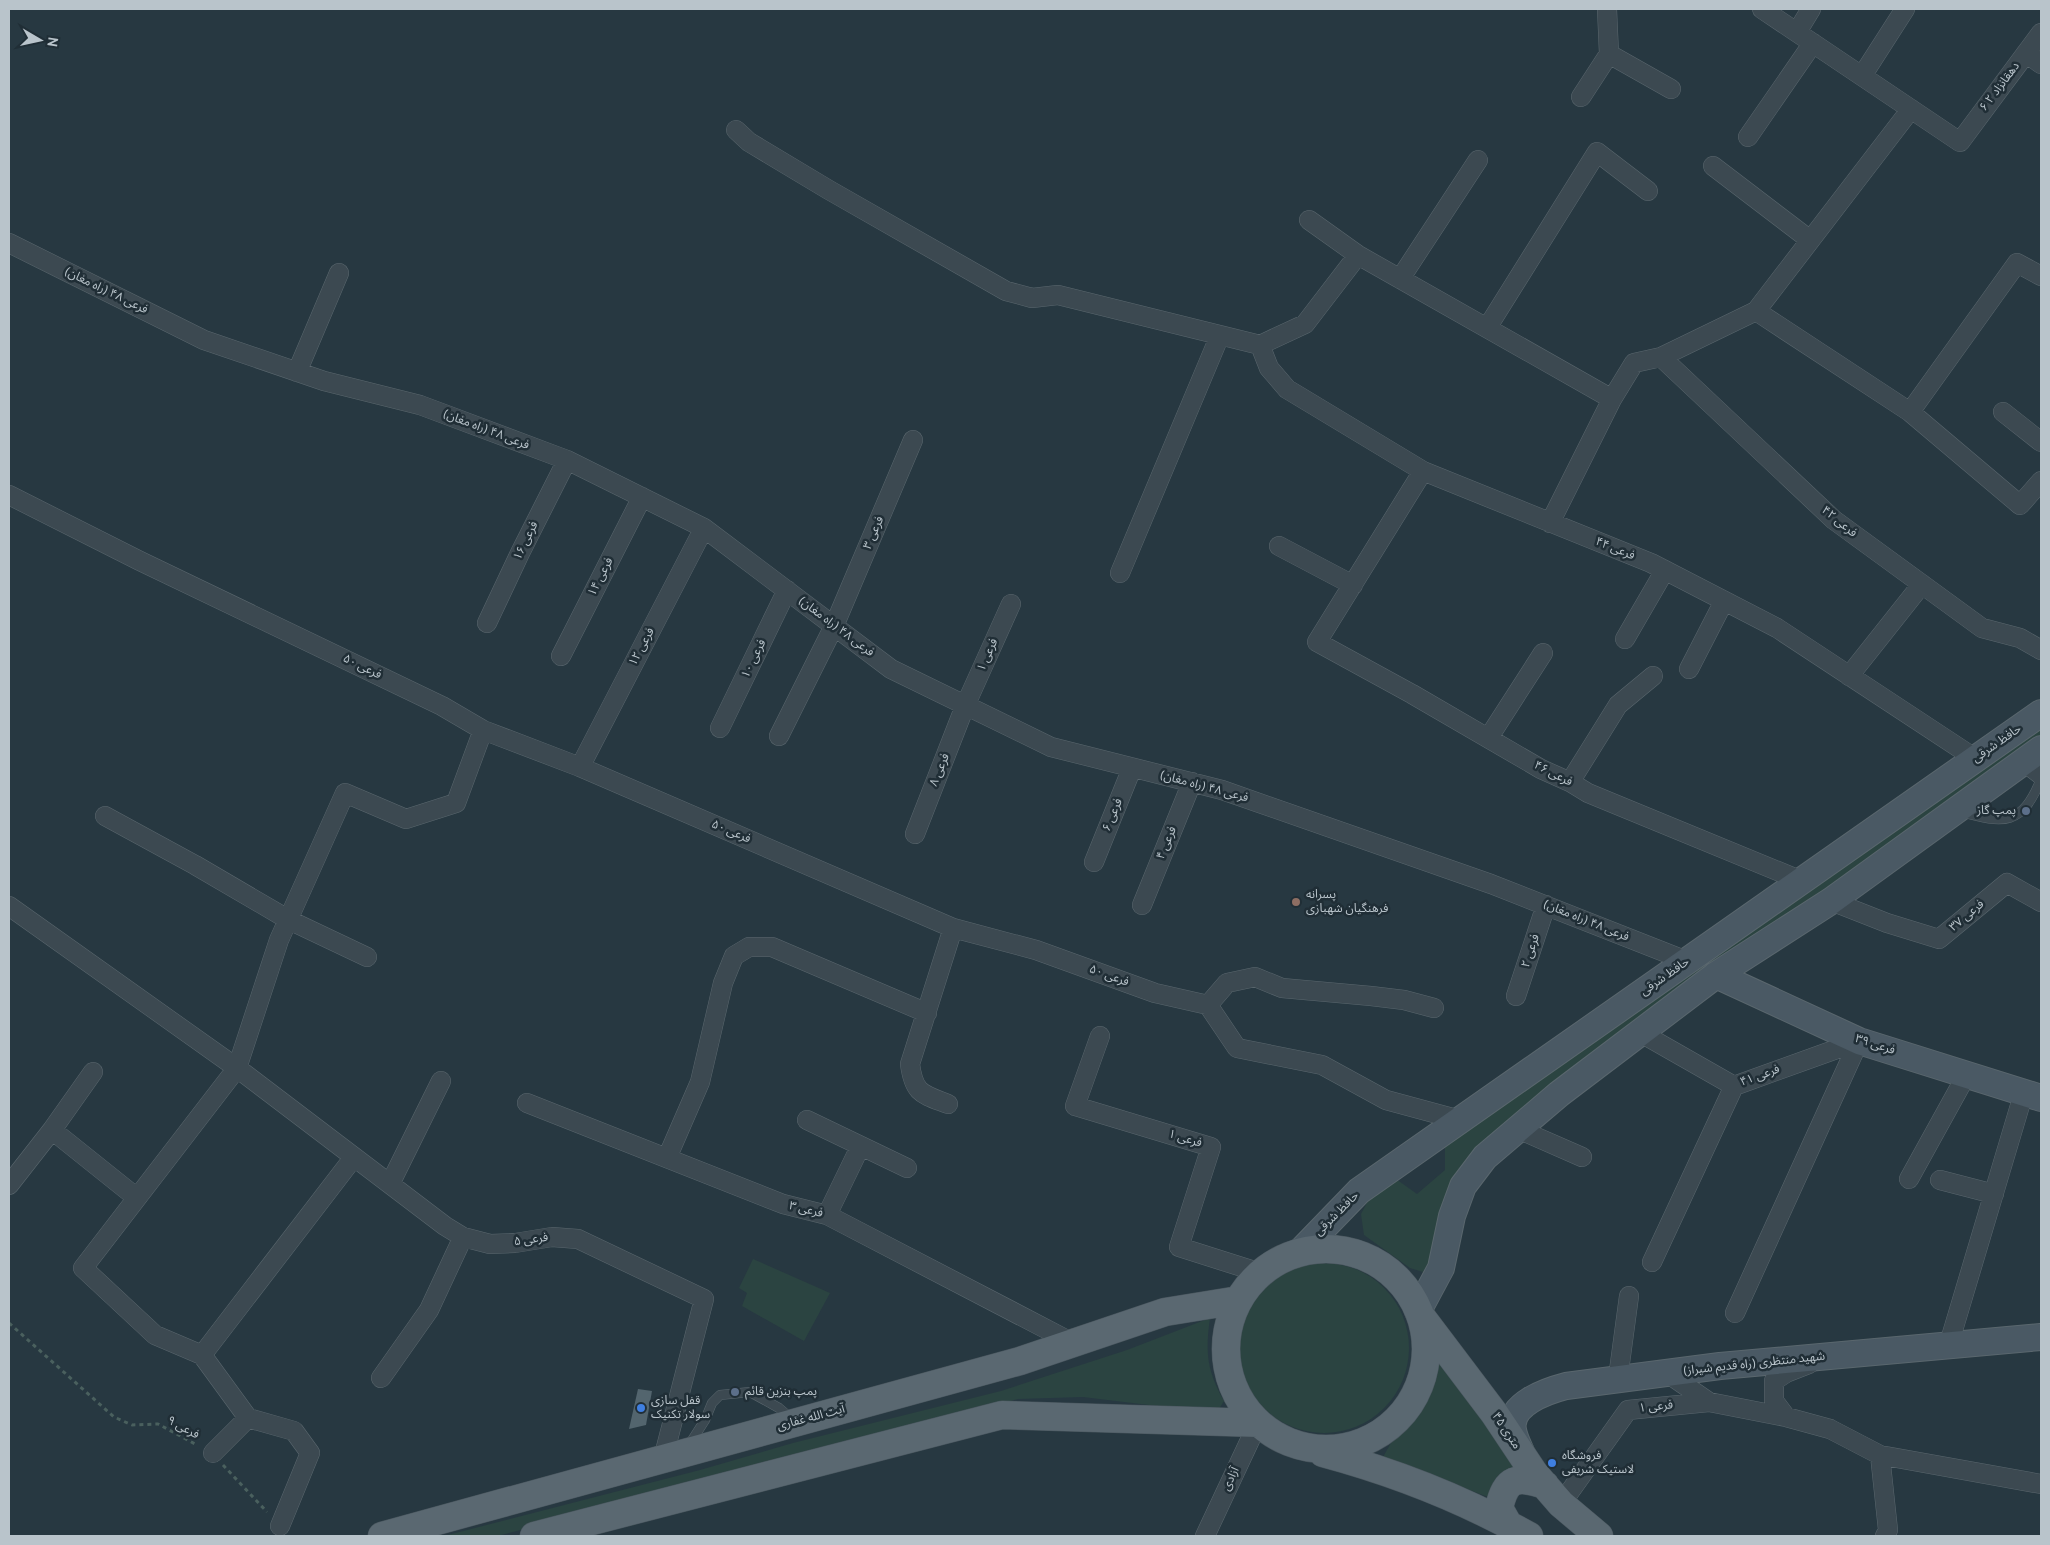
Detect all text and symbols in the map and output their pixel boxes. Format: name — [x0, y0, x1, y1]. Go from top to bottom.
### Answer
north arrow — [15, 15, 65, 65]
text: N — [42, 35, 61, 48]
street label: ۶ دهقانزاد ۲ — [1976, 59, 2024, 115]
street label: فرعی ۴۸ (راه مغان) — [61, 264, 151, 318]
street label: فرعی ۴۸ (راه مغان) — [441, 406, 531, 454]
street label: فرعی ۴۲ — [1818, 503, 1860, 541]
street label: فرعی ۳ — [860, 514, 888, 552]
street label: فرعی ۱۶ — [510, 519, 542, 563]
street label: فرعی ۴۴ — [1593, 534, 1637, 564]
street label: فرعی ۱۴ — [585, 555, 617, 599]
street label: فرعی ۴۸ (راه مغان) — [795, 593, 877, 661]
street label: فرعی ۱۲ — [625, 625, 659, 669]
street label: فرعی ۱ — [974, 636, 1002, 674]
street label: فرعی ۱۰ — [738, 637, 770, 681]
street label: فرعی ۵۰ — [340, 651, 384, 683]
street label: حافظ شرقی — [1969, 721, 2025, 767]
street label: فرعی ۸ — [926, 751, 954, 789]
street label: فرعی ۴۶ — [1531, 758, 1575, 790]
street label: فرعی ۴۸ (راه مغان) — [1158, 767, 1250, 807]
street label: فرعی ۶ — [1099, 796, 1127, 834]
place label: پمپ گاز — [1976, 803, 2016, 819]
marker: پمپ گاز — [2020, 805, 2032, 817]
street label: فرعی ۵۰ — [709, 817, 753, 847]
street label: فرعی ۴ — [1153, 824, 1181, 862]
place label: پسرانه فرهنگیان شهبازی — [1306, 887, 1388, 917]
marker: پسرانه فرهنگیان شهبازی — [1290, 896, 1302, 908]
street label: فرعی ۴۸ (راه مغان) — [1541, 896, 1631, 946]
street label: فرعی ۳۷ — [1946, 897, 1988, 935]
street label: فرعی ۲ — [1518, 932, 1544, 970]
street label: حافظ شرقی — [1637, 954, 1693, 1000]
street label: فرعی ۵۰ — [1087, 961, 1131, 991]
street label: فرعی ۳۹ — [1853, 1031, 1897, 1059]
street label: فرعی ۴۱ — [1738, 1061, 1782, 1091]
street label: فرعی ۱ — [1166, 1126, 1204, 1152]
street label: حافظ شرقی — [1311, 1188, 1363, 1240]
street label: فرعی ۳ — [787, 1198, 825, 1222]
street label: فرعی ۵ — [513, 1230, 549, 1250]
street label: شهید منتظری (راه قدیم شیراز) — [1682, 1349, 1826, 1379]
place label: پمپ بنزین قائم — [745, 1384, 817, 1400]
marker: پمپ بنزین قائم — [729, 1386, 741, 1398]
place label: قفل سازی سولار تکنیک — [651, 1393, 710, 1423]
street label: فرعی ۱ — [1638, 1397, 1674, 1417]
street label: آیت الله غفاری — [775, 1401, 847, 1435]
marker: قفل سازی سولار تکنیک — [635, 1402, 647, 1414]
street label: ۴۵ متری — [1488, 1409, 1524, 1453]
street label: فرعی ۹ — [164, 1413, 202, 1443]
place label: فروشگاه لاستیک شریفی — [1562, 1448, 1634, 1478]
marker: فروشگاه لاستیک شریفی — [1546, 1457, 1558, 1469]
street label: آزادی — [1219, 1464, 1244, 1494]

